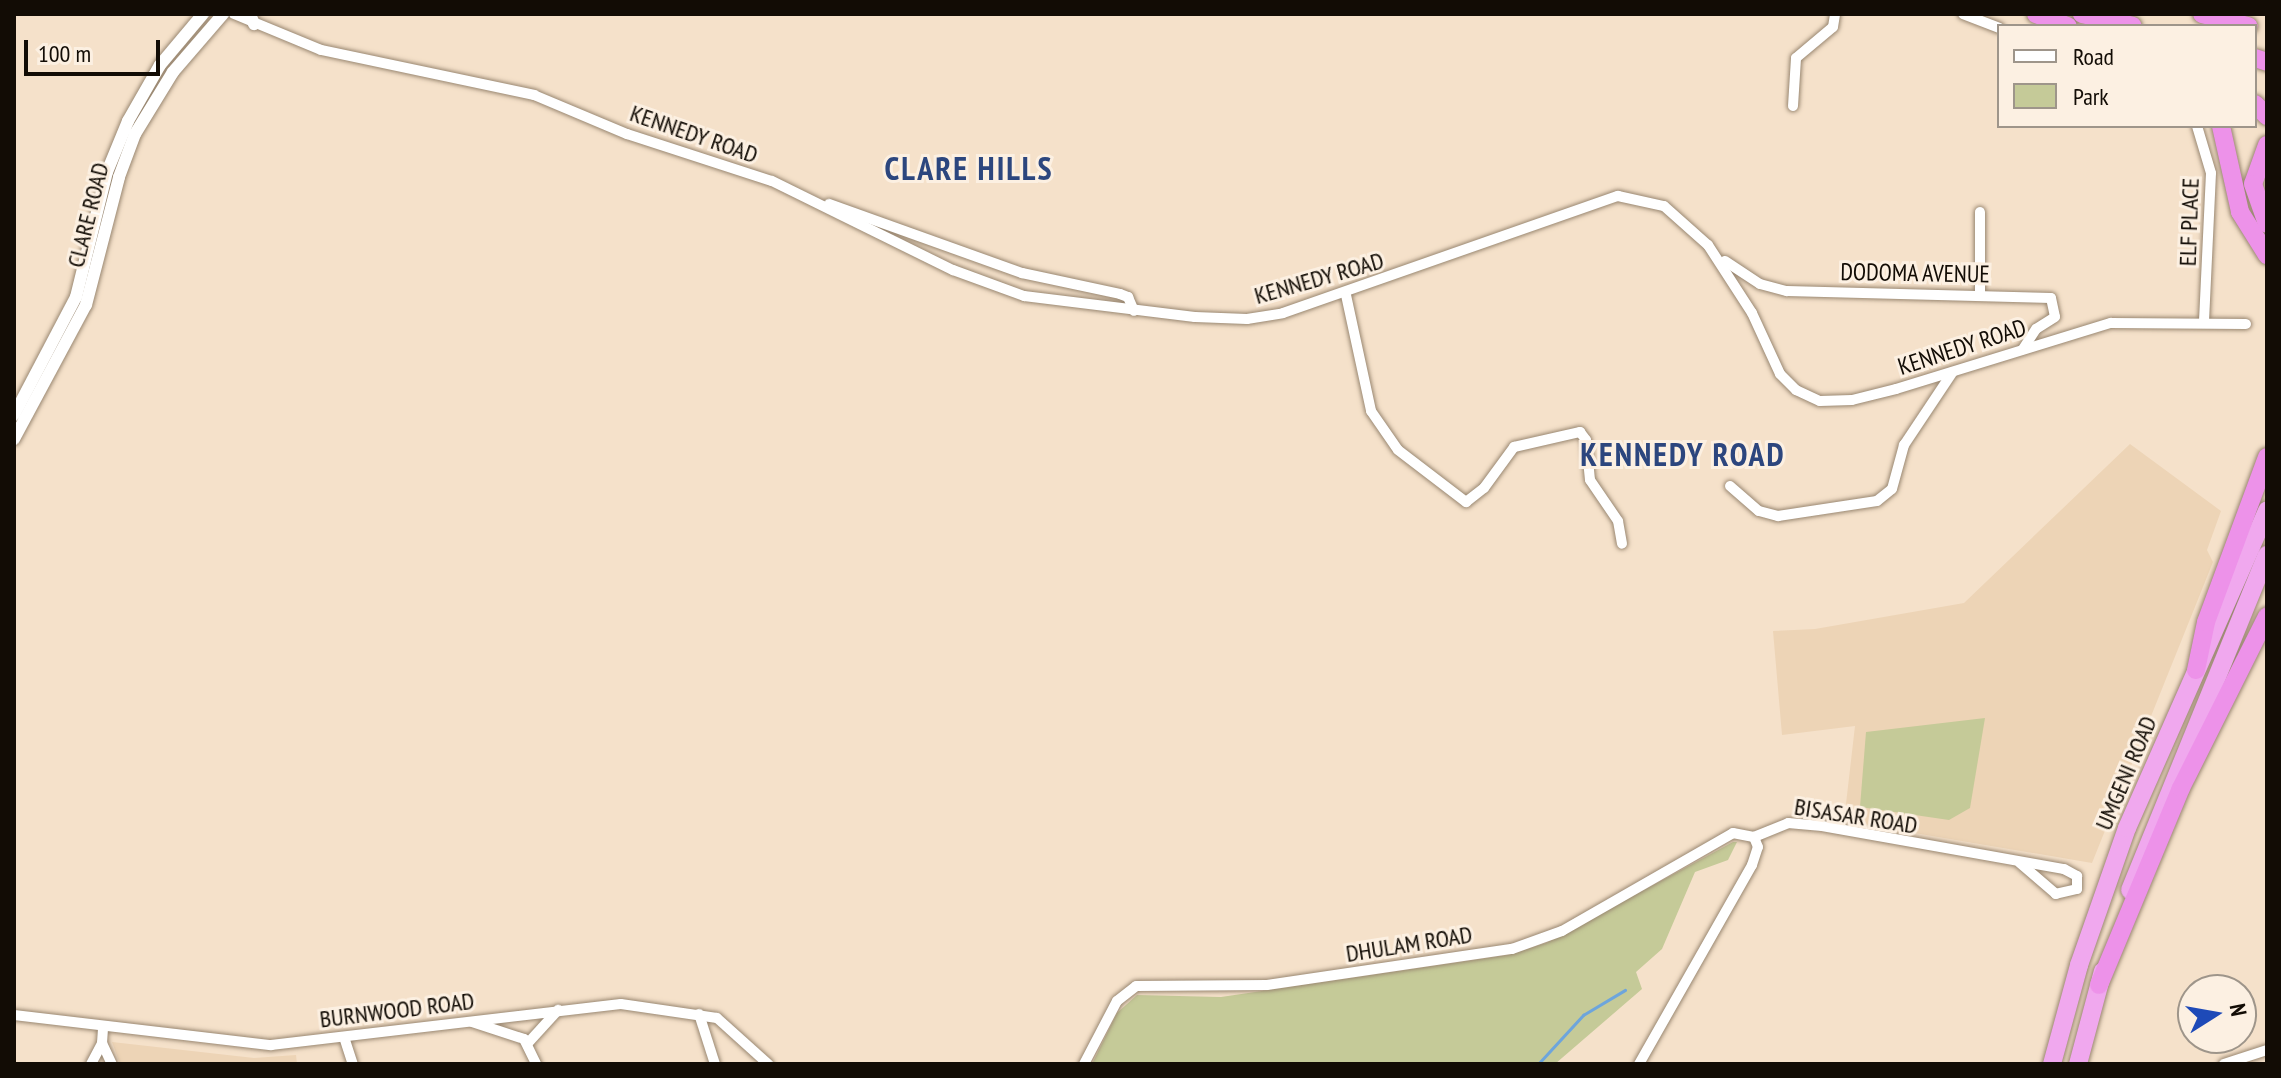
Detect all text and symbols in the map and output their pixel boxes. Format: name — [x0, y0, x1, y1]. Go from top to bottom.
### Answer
scale bar — [28, 24, 164, 74]
legend — [1997, 24, 2257, 128]
text: 100 m — [38, 38, 91, 69]
text: Road — [2073, 41, 2114, 72]
text: Park — [2073, 81, 2109, 112]
street label: KENNEDY ROAD — [626, 99, 762, 169]
district label: CLARE HILLS — [885, 149, 1053, 187]
street label: CLARE ROAD — [61, 160, 115, 270]
street label: ELF PLACE — [2173, 177, 2205, 267]
street label: KENNEDY ROAD — [1251, 246, 1387, 310]
street label: DODOMA AVENUE — [1839, 257, 1991, 289]
street label: KENNEDY ROAD — [1894, 313, 2030, 381]
district label: KENNEDY ROAD — [1580, 435, 1786, 473]
street label: UMGENI ROAD — [2089, 712, 2163, 834]
street label: BISASAR ROAD — [1792, 792, 1920, 840]
street label: DHULAM ROAD — [1344, 920, 1474, 968]
north arrow — [2177, 974, 2257, 1054]
street label: BURNWOOD ROAD — [318, 986, 476, 1034]
text: N — [2224, 1001, 2253, 1018]

